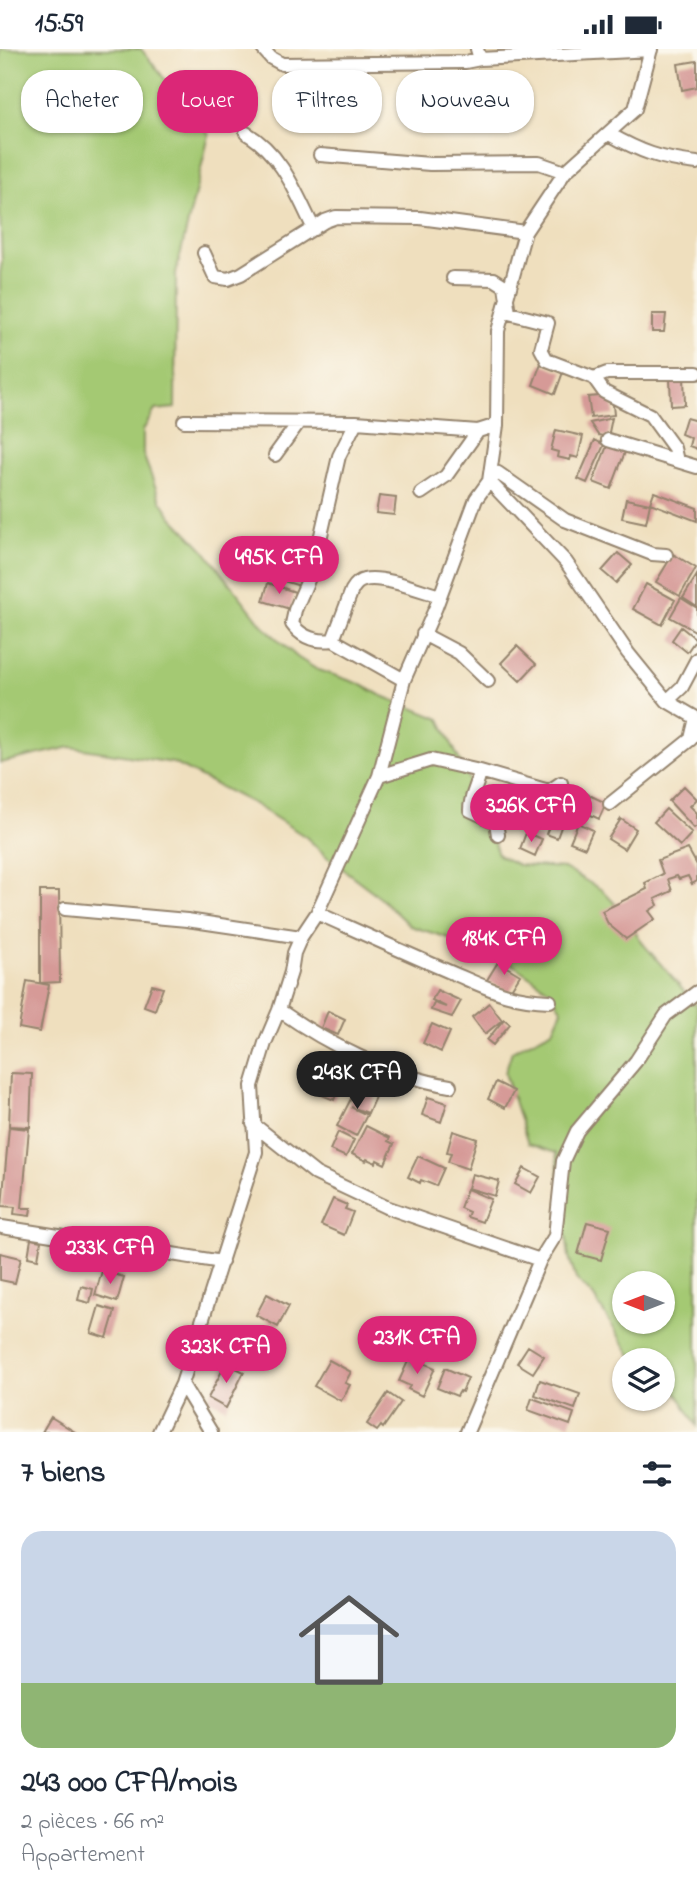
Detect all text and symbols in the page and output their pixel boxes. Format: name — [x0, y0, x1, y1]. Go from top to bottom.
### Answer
text: 15:59 — [35, 6, 83, 44]
chip: Acheter — [21, 70, 143, 133]
chip: Louer — [157, 70, 258, 133]
chip: Filtres — [272, 70, 382, 133]
chip: Nouveau — [396, 70, 534, 133]
pin: 495K CFA — [207, 537, 351, 596]
text: 495K CFA — [235, 542, 323, 575]
pin: 326K CFA — [459, 785, 603, 844]
text: 326K CFA — [486, 790, 576, 823]
pin: 184K CFA — [432, 918, 576, 977]
text: 184K CFA — [462, 923, 546, 956]
pin: 243K CFA — [285, 1051, 429, 1111]
text: 243K CFA — [312, 1057, 402, 1090]
pin: 233K CFA — [38, 1227, 182, 1286]
text: 233K CFA — [65, 1232, 155, 1265]
north arrow — [612, 1271, 676, 1333]
map controls — [612, 1271, 675, 1411]
pin: 231K CFA — [345, 1317, 489, 1376]
text: 231K CFA — [374, 1322, 460, 1355]
pin: 323K CFA — [154, 1325, 298, 1385]
text: 323K CFA — [181, 1331, 271, 1364]
button: layers — [612, 1348, 675, 1411]
text: 7 biens — [21, 1452, 106, 1496]
icon: filters — [638, 1455, 676, 1493]
icon: home — [286, 1577, 412, 1703]
text: 243 000 CFA/mois — [21, 1762, 238, 1806]
text: 2 pièces · 66 m² — [21, 1806, 164, 1839]
text: Appartement — [21, 1839, 145, 1872]

